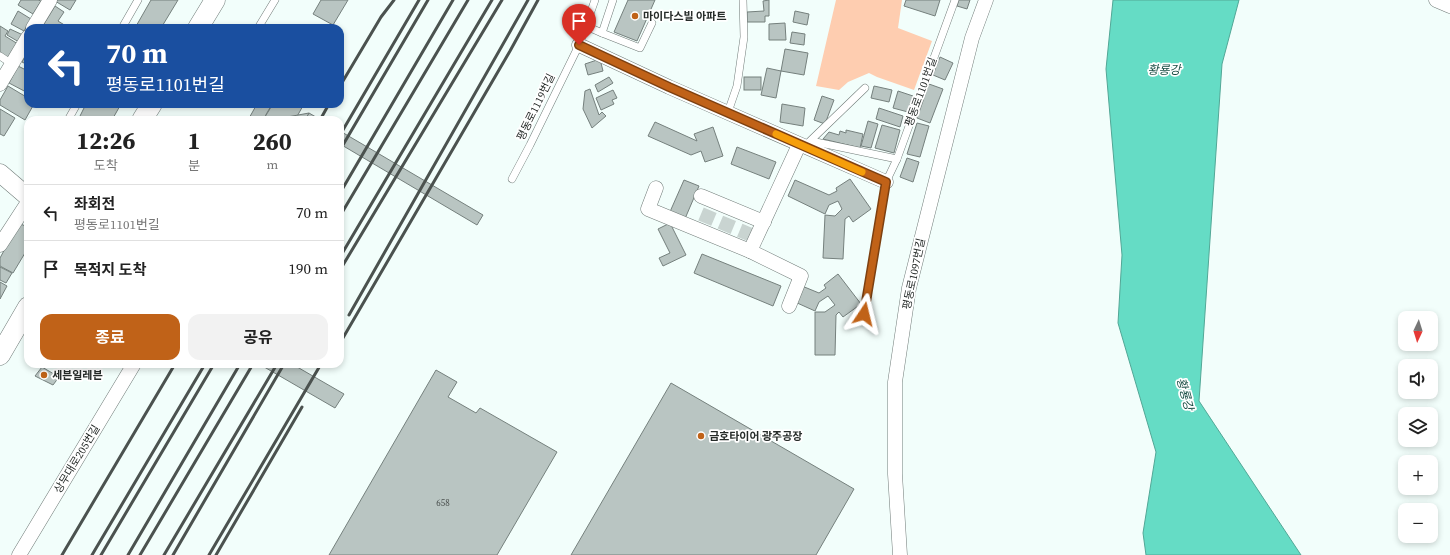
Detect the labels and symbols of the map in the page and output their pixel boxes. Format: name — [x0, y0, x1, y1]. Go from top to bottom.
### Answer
pin — [562, 4, 596, 45]
place label: 마이다스빌 아파트 — [643, 9, 726, 24]
marker: 마이다스빌 아파트 — [630, 11, 640, 21]
street label: 평동로1101번길 — [902, 55, 940, 129]
water label: 황룡강 — [1147, 62, 1183, 78]
street label: 평동로1119번길 — [513, 71, 559, 143]
street label: 평동로1097번길 — [899, 237, 929, 311]
position arrow — [843, 293, 885, 335]
north arrow — [1398, 311, 1438, 351]
place label: 세븐일레븐 — [52, 368, 103, 383]
marker: 세븐일레븐 — [39, 370, 49, 380]
water label: 황룡강 — [1173, 376, 1198, 414]
street label: 상무대로205번길 — [51, 422, 103, 496]
place label: 금호타이어 광주공장 — [709, 429, 802, 444]
marker: 금호타이어 광주공장 — [696, 431, 706, 441]
house number: 658 — [436, 497, 450, 509]

